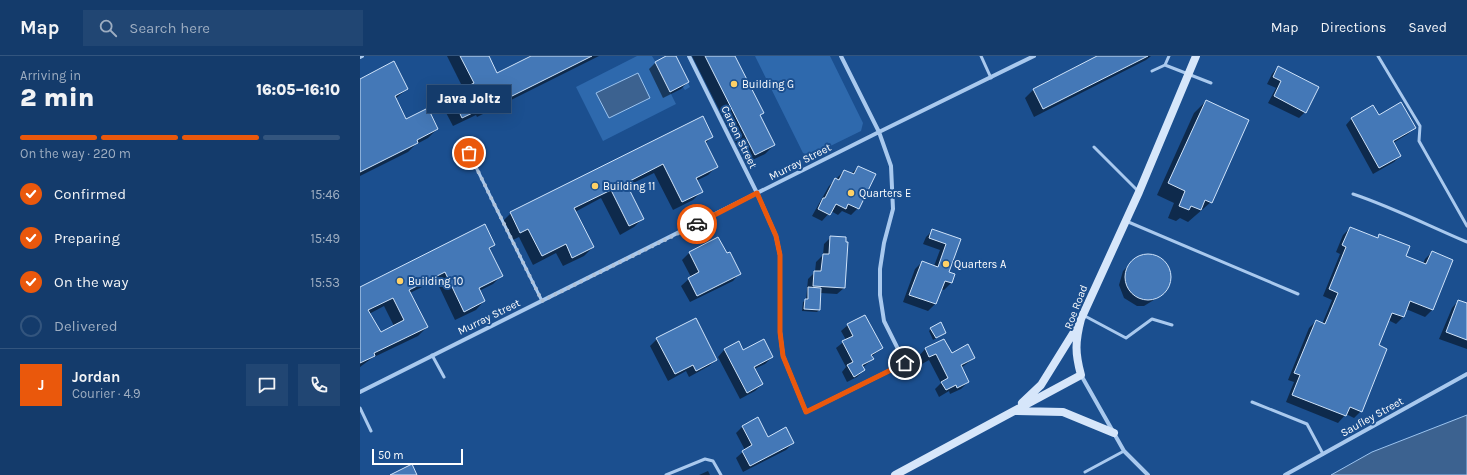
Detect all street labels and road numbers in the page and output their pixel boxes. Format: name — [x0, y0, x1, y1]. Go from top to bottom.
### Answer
street label: Carson Street — [718, 104, 760, 170]
street label: Murray Street — [767, 141, 833, 183]
street label: Roe Road — [1062, 283, 1090, 331]
street label: Murray Street — [456, 296, 522, 338]
street label: Saufley Street — [1338, 394, 1406, 440]

